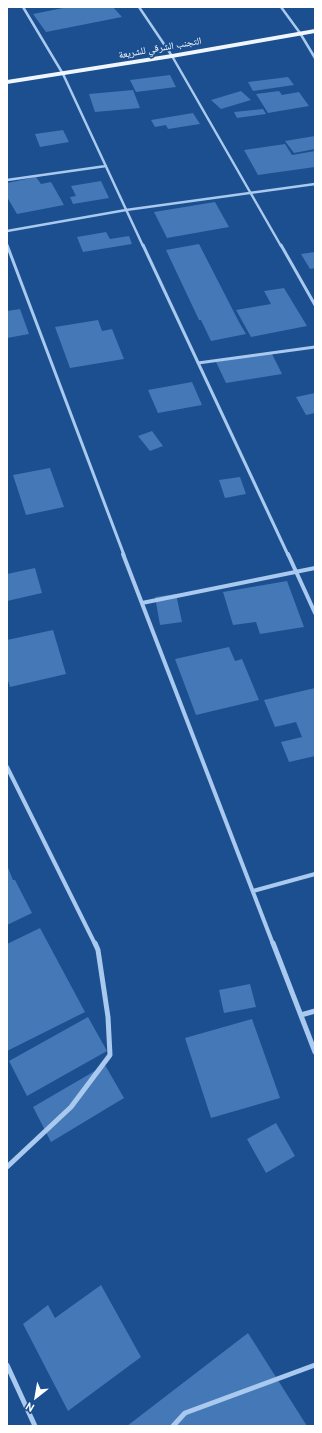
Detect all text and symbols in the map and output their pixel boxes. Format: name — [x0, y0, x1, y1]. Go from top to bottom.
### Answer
street label: التجنب الشرقي للشريعة — [118, 35, 202, 61]
north arrow — [16, 1377, 56, 1417]
text: N — [23, 1399, 37, 1415]

